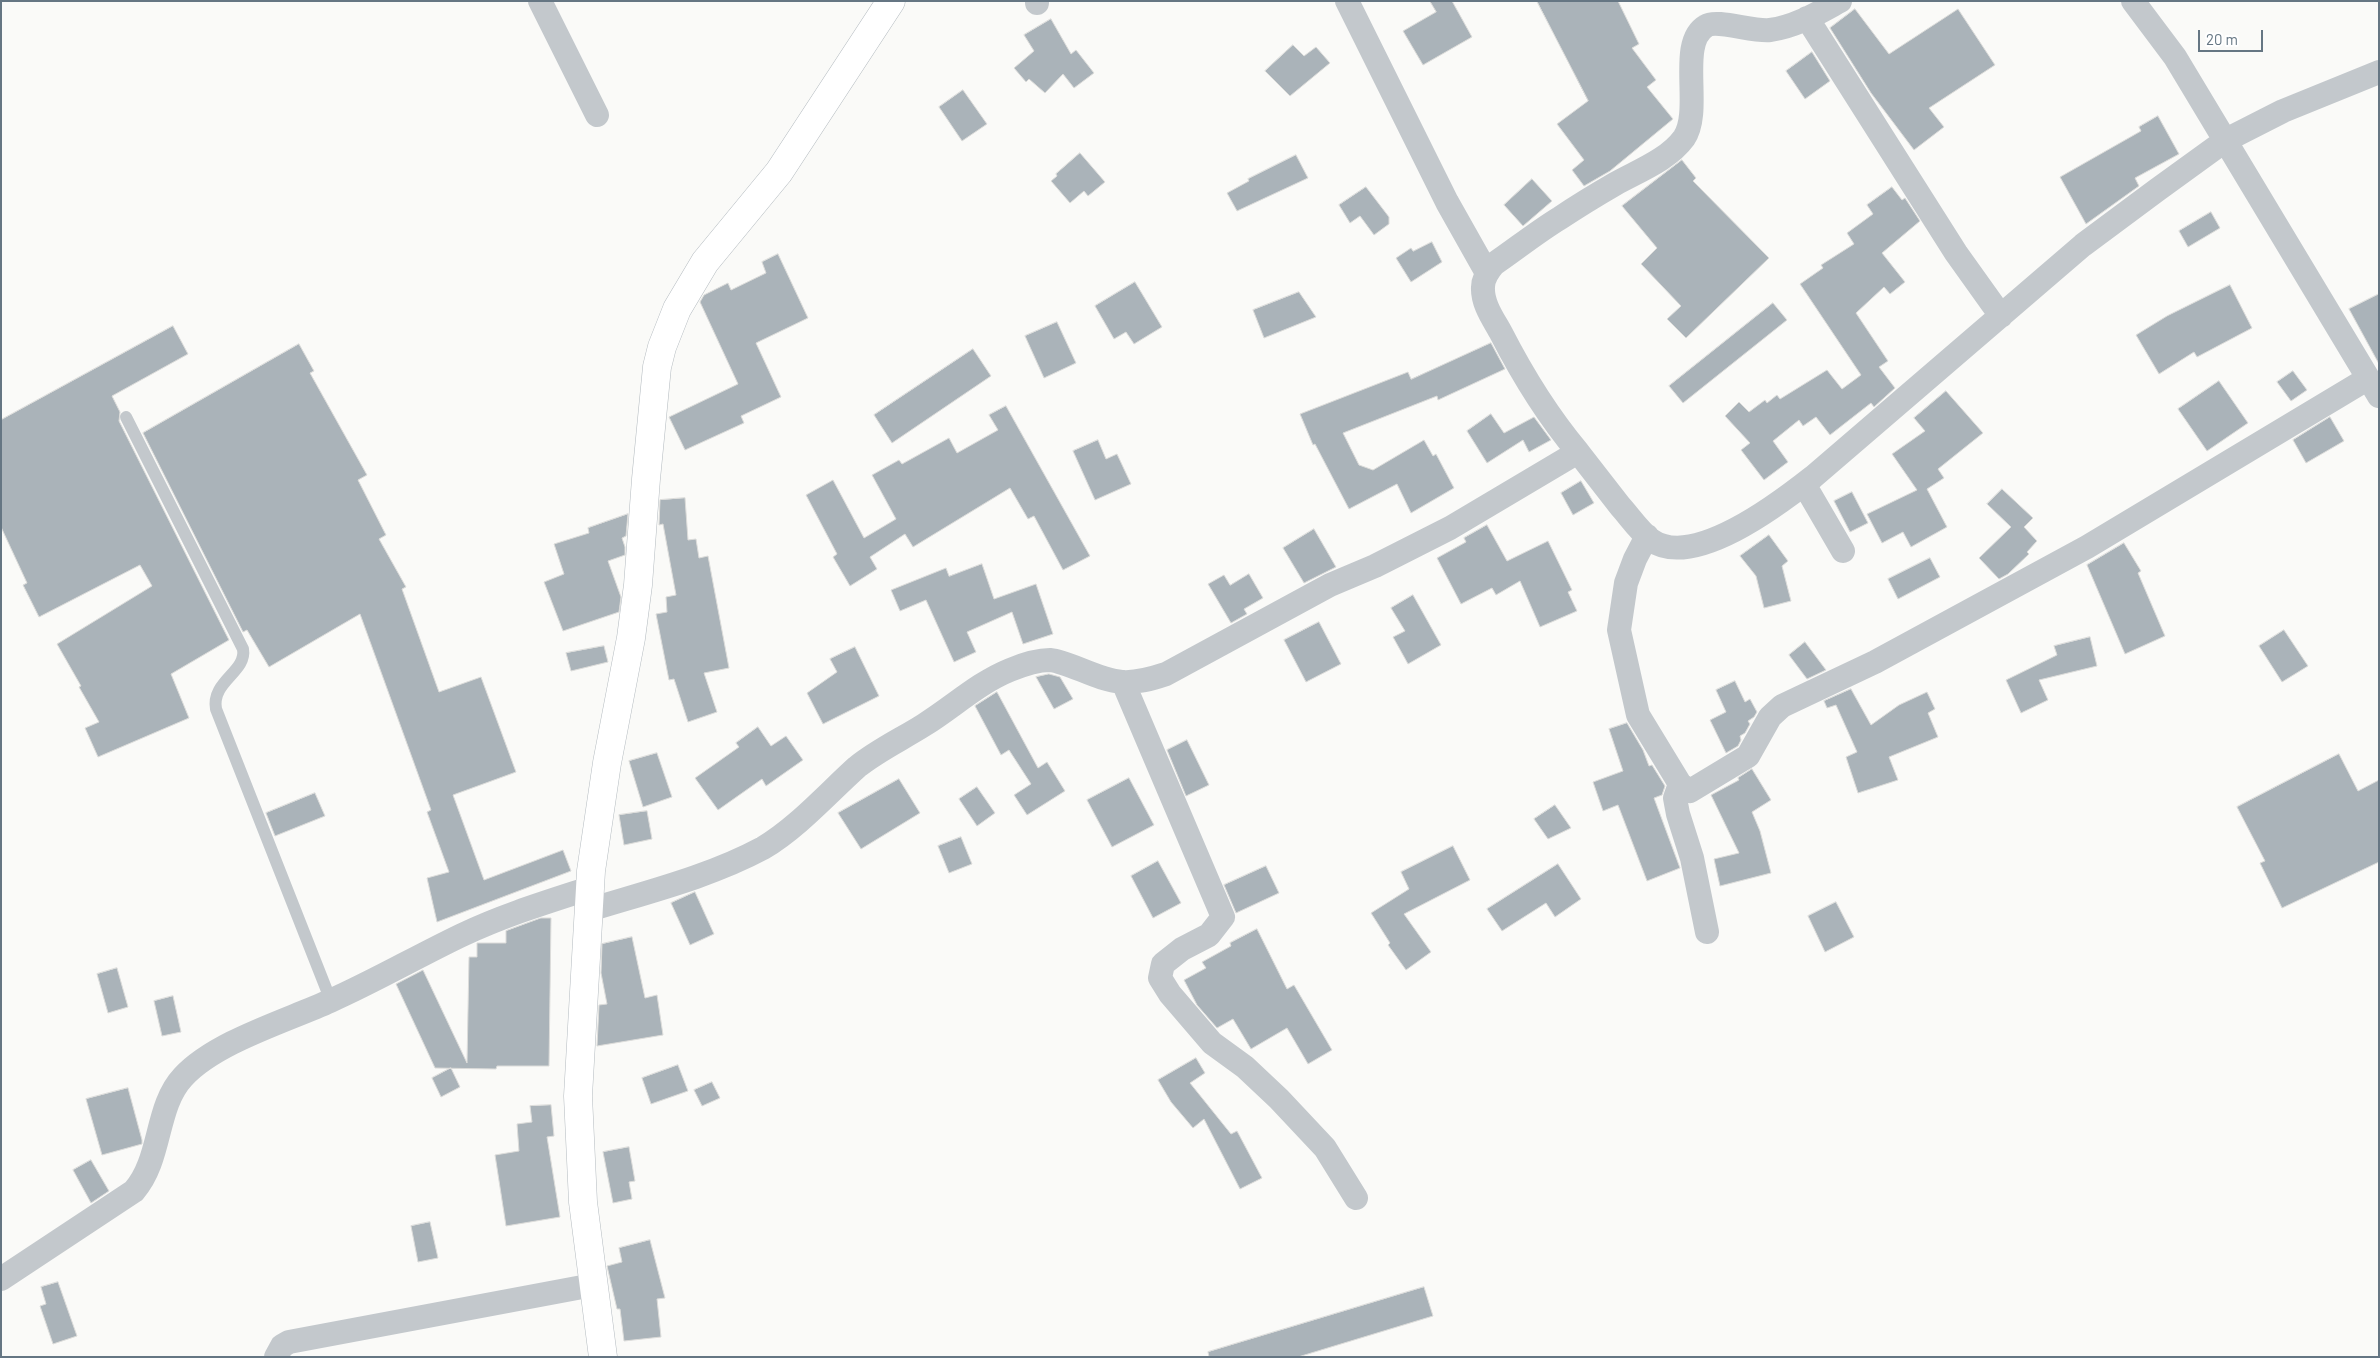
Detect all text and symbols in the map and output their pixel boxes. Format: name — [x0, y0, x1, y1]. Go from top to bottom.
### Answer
scale bar — [2200, 20, 2265, 52]
text: 20 m — [2206, 30, 2238, 48]

